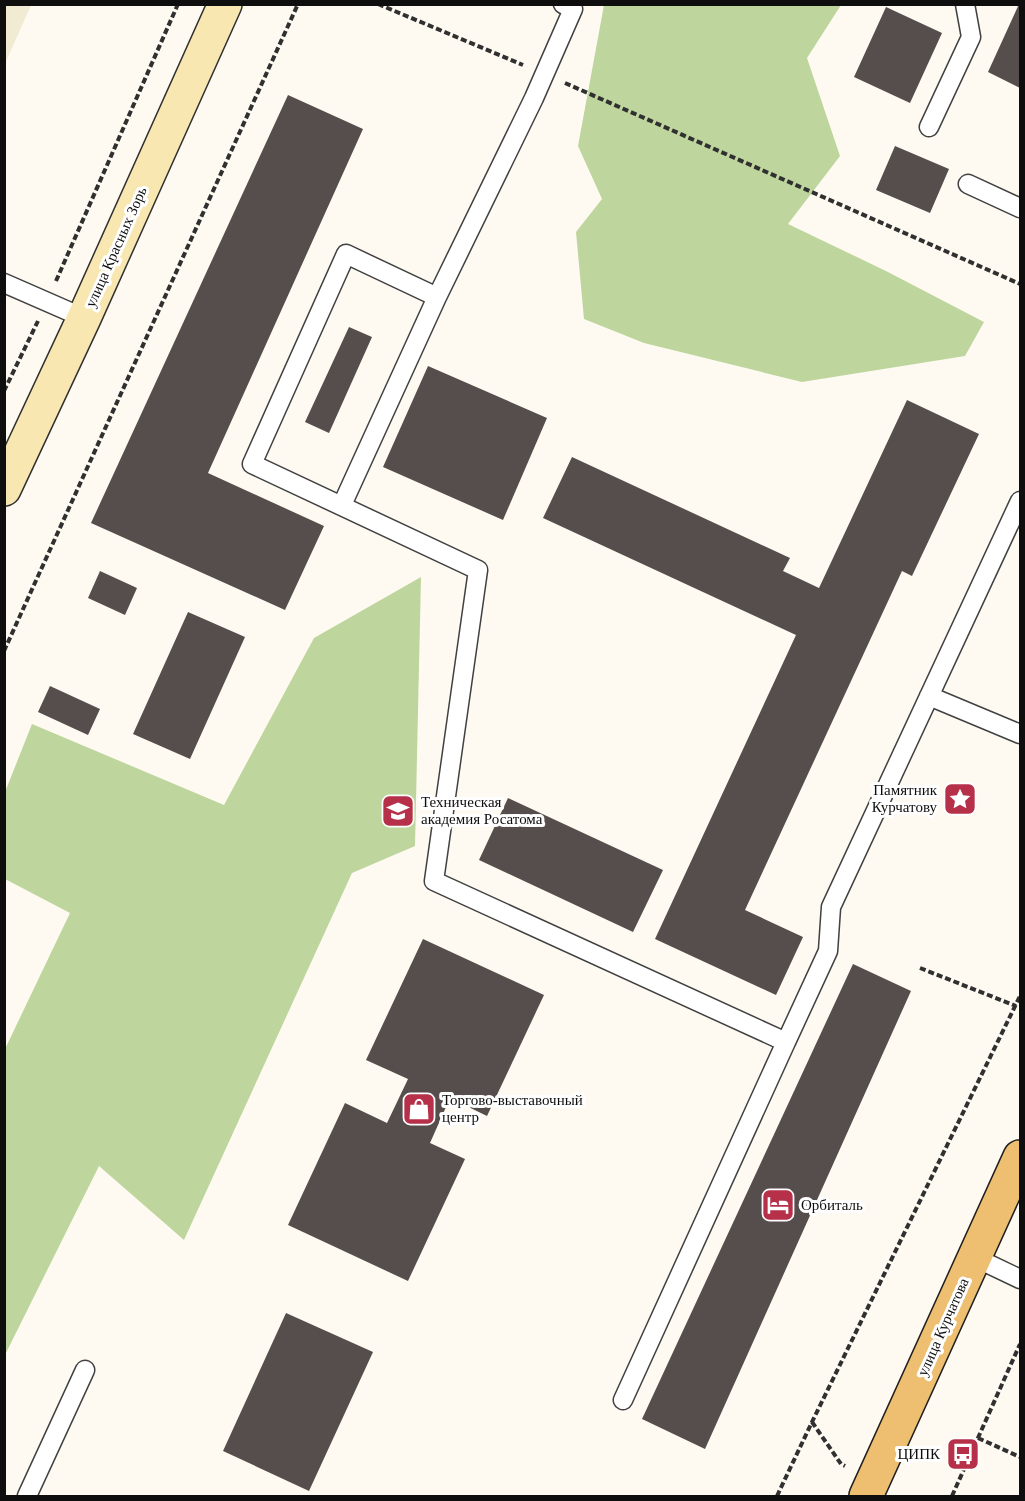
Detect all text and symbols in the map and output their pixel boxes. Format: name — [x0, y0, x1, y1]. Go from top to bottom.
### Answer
street label: улица Красных Зорь — [82, 184, 150, 310]
place icon: Памятник Курчатову — [942, 781, 978, 817]
place label: Памятник Курчатову — [872, 782, 938, 815]
school or university icon: Техническая академия Росатома — [380, 793, 416, 829]
place label: Техническая академия Росатома — [421, 794, 543, 827]
shop icon: Торгово-выставочный центр — [401, 1091, 437, 1127]
place label: Торгово-выставочный центр — [442, 1092, 583, 1125]
hotel icon: Орбиталь — [760, 1187, 796, 1223]
place label: Орбиталь — [801, 1197, 863, 1213]
street label: улица Курчатова — [914, 1275, 972, 1378]
bus stop icon: ЦИПК — [945, 1436, 981, 1472]
place label: ЦИПК — [897, 1446, 941, 1462]

